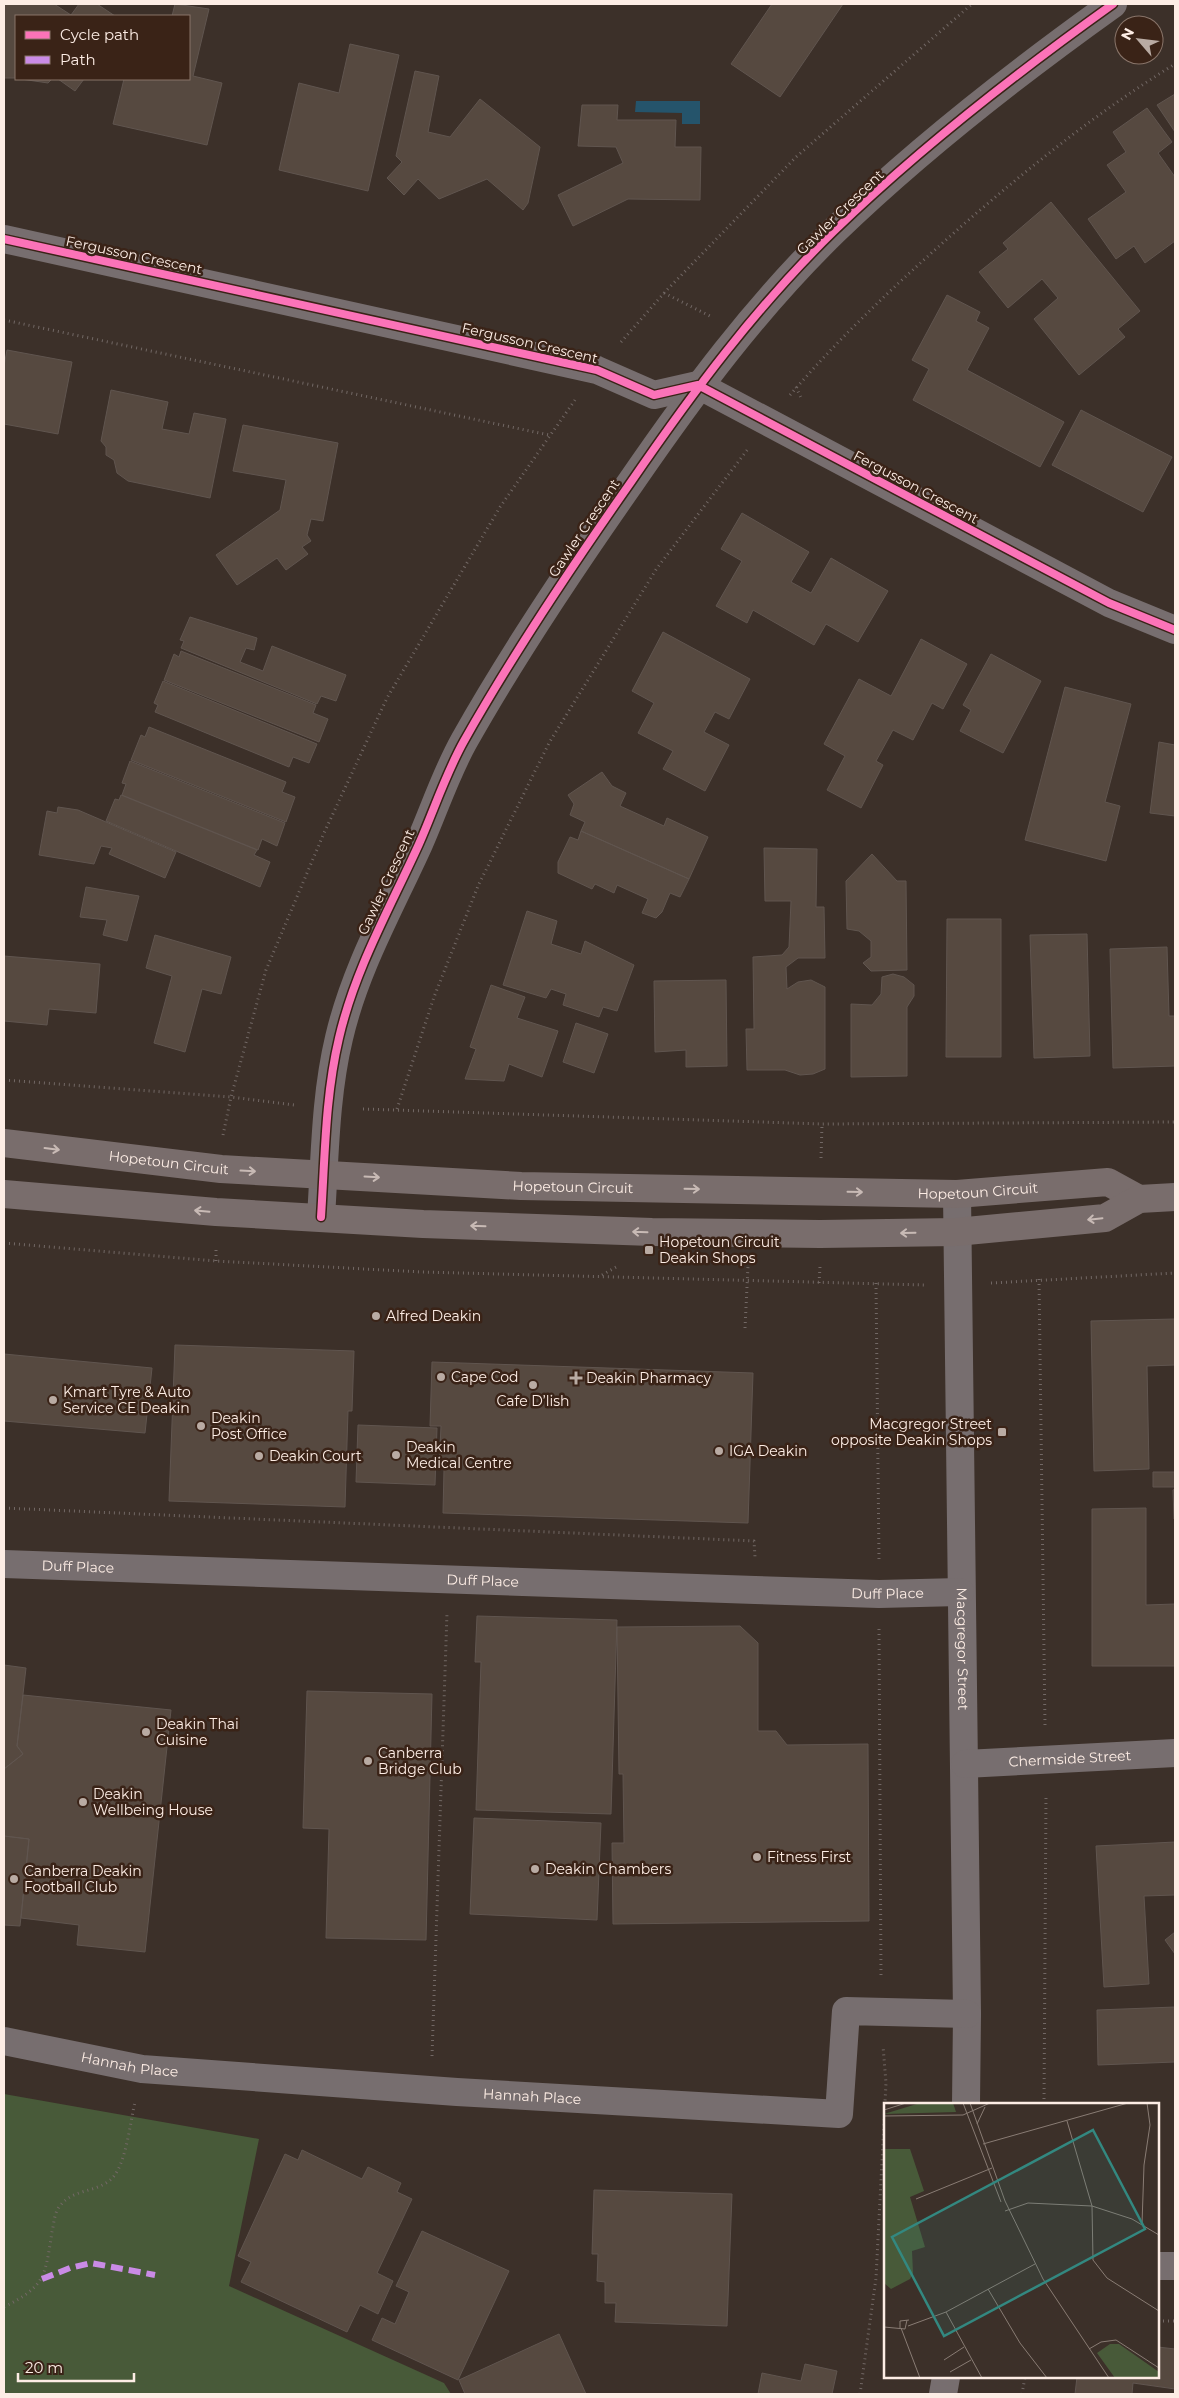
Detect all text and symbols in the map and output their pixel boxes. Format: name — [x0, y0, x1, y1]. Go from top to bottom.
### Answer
legend — [15, 15, 190, 80]
north arrow — [1114, 15, 1164, 65]
text: Cycle path — [60, 25, 139, 44]
text: N — [1117, 25, 1138, 43]
text: Path — [60, 50, 96, 69]
street label: Gawler Crescent — [792, 165, 888, 258]
street label: Fergusson Crescent — [64, 232, 204, 278]
street label: Fergusson Crescent — [460, 319, 600, 367]
street label: Fergusson Crescent — [850, 446, 982, 528]
street label: Gawler Crescent — [544, 475, 624, 581]
street label: Gawler Crescent — [354, 826, 419, 938]
one-way arrow — [44, 1144, 60, 1154]
street label: Hopetoun Circuit — [108, 1147, 230, 1178]
one-way arrow — [240, 1166, 256, 1175]
one-way arrow — [364, 1172, 380, 1181]
street label: Hopetoun Circuit — [512, 1177, 634, 1197]
street label: Hopetoun Circuit — [917, 1179, 1039, 1203]
one-way arrow — [684, 1184, 700, 1194]
one-way arrow — [846, 1187, 862, 1197]
one-way arrow — [194, 1206, 210, 1215]
one-way arrow — [1087, 1214, 1103, 1223]
one-way arrow — [470, 1221, 486, 1230]
one-way arrow — [633, 1227, 649, 1236]
one-way arrow — [900, 1228, 916, 1238]
place label: Hopetoun Circuit Deakin Shops — [659, 1233, 780, 1267]
marker: Hopetoun Circuit Deakin Shops — [643, 1244, 655, 1256]
place label: Alfred Deakin — [386, 1307, 481, 1325]
marker: Alfred Deakin — [370, 1310, 382, 1322]
place label: Cape Cod — [451, 1368, 519, 1386]
place label: Deakin Pharmacy — [586, 1369, 712, 1387]
marker: Cape Cod — [435, 1371, 447, 1383]
marker: Deakin Pharmacy — [570, 1372, 582, 1384]
marker: Cafe D’lish — [527, 1379, 539, 1391]
place label: Kmart Tyre & Auto Service CE Deakin — [63, 1383, 191, 1417]
place label: Cafe D’lish — [497, 1392, 569, 1410]
marker: Kmart Tyre & Auto Service CE Deakin — [47, 1394, 59, 1406]
place label: Deakin Post Office — [211, 1409, 287, 1443]
place label: Macgregor Street opposite Deakin Shops — [831, 1415, 992, 1449]
marker: Deakin Post Office — [195, 1420, 207, 1432]
marker: Macgregor Street opposite Deakin Shops — [996, 1426, 1008, 1438]
place label: Deakin Medical Centre — [406, 1438, 512, 1472]
place label: IGA Deakin — [729, 1442, 807, 1460]
marker: IGA Deakin — [713, 1445, 725, 1457]
place label: Deakin Court — [269, 1447, 362, 1465]
marker: Deakin Medical Centre — [390, 1449, 402, 1461]
marker: Deakin Court — [253, 1450, 265, 1462]
street label: Duff Place — [41, 1556, 115, 1577]
street label: Duff Place — [446, 1570, 519, 1591]
street label: Duff Place — [851, 1584, 924, 1603]
street label: Macgregor Street — [953, 1587, 972, 1711]
place label: Deakin Thai Cuisine — [156, 1715, 239, 1749]
marker: Deakin Thai Cuisine — [140, 1726, 152, 1738]
place label: Canberra Bridge Club — [378, 1744, 462, 1778]
street label: Chermside Street — [1008, 1746, 1132, 1771]
marker: Canberra Bridge Club — [362, 1755, 374, 1767]
place label: Deakin Wellbeing House — [93, 1785, 213, 1819]
marker: Deakin Wellbeing House — [77, 1796, 89, 1808]
place label: Fitness First — [767, 1848, 851, 1866]
marker: Fitness First — [751, 1851, 763, 1863]
place label: Deakin Chambers — [545, 1860, 671, 1878]
place label: Canberra Deakin Football Club — [24, 1862, 142, 1896]
marker: Deakin Chambers — [529, 1863, 541, 1875]
marker: Canberra Deakin Football Club — [8, 1873, 20, 1885]
street label: Hannah Place — [79, 2048, 179, 2081]
street label: Hannah Place — [483, 2085, 582, 2108]
inset map — [884, 2103, 1159, 2378]
scale bar — [18, 2350, 134, 2382]
text: 20 m — [25, 2358, 63, 2377]

